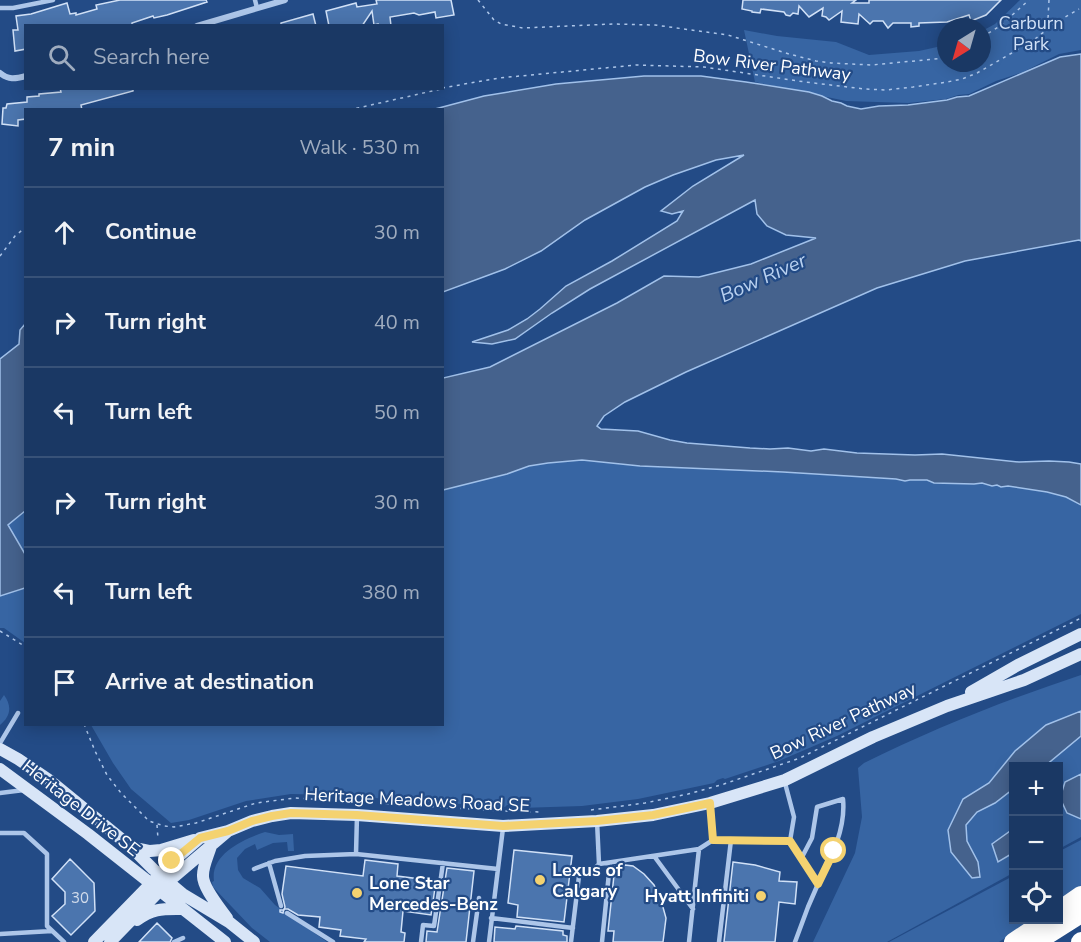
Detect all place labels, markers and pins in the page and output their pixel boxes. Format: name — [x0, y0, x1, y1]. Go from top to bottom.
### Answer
place label: Lexus of Calgary — [552, 858, 623, 903]
place label: Lone Star Mercedes-Benz — [369, 871, 498, 916]
marker: Lexus of Calgary — [533, 873, 547, 887]
place label: Hyatt Infiniti — [645, 884, 749, 908]
marker: Lone Star Mercedes-Benz — [350, 886, 364, 900]
marker: Hyatt Infiniti — [754, 889, 768, 903]

